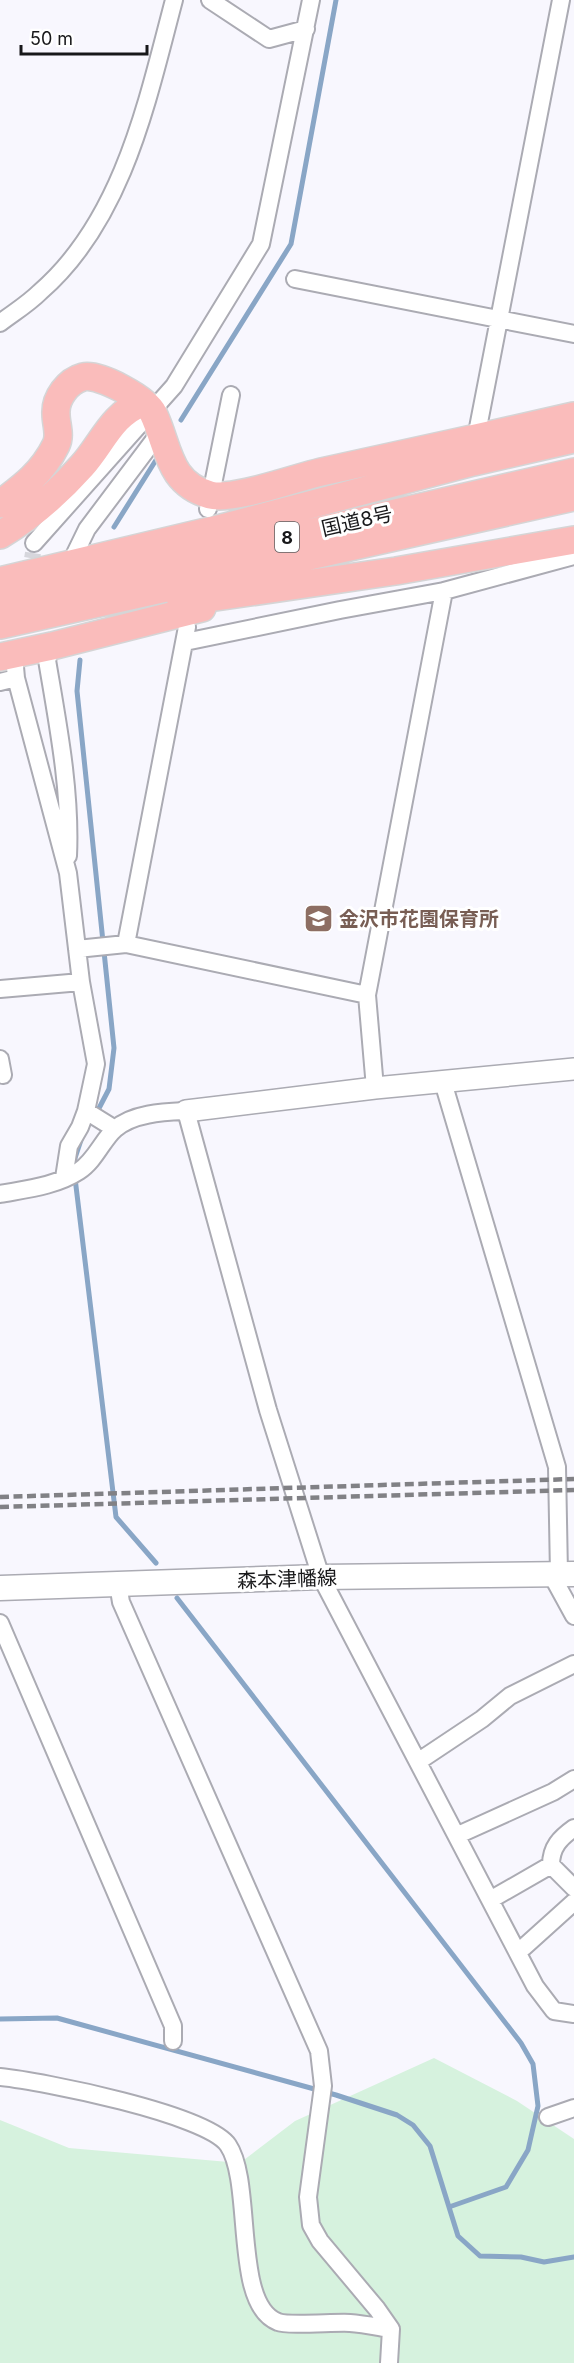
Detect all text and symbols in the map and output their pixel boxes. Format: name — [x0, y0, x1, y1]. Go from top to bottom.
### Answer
scale bar — [21, 18, 147, 56]
text: 50 m — [30, 28, 73, 49]
street label: 国道8号 — [319, 501, 395, 541]
road number: 8 — [275, 522, 299, 552]
school or university icon: 金沢市花園保育所 — [302, 903, 334, 935]
place label: 金沢市花園保育所 — [339, 907, 499, 931]
street label: 森本津幡線 — [237, 1565, 337, 1593]

